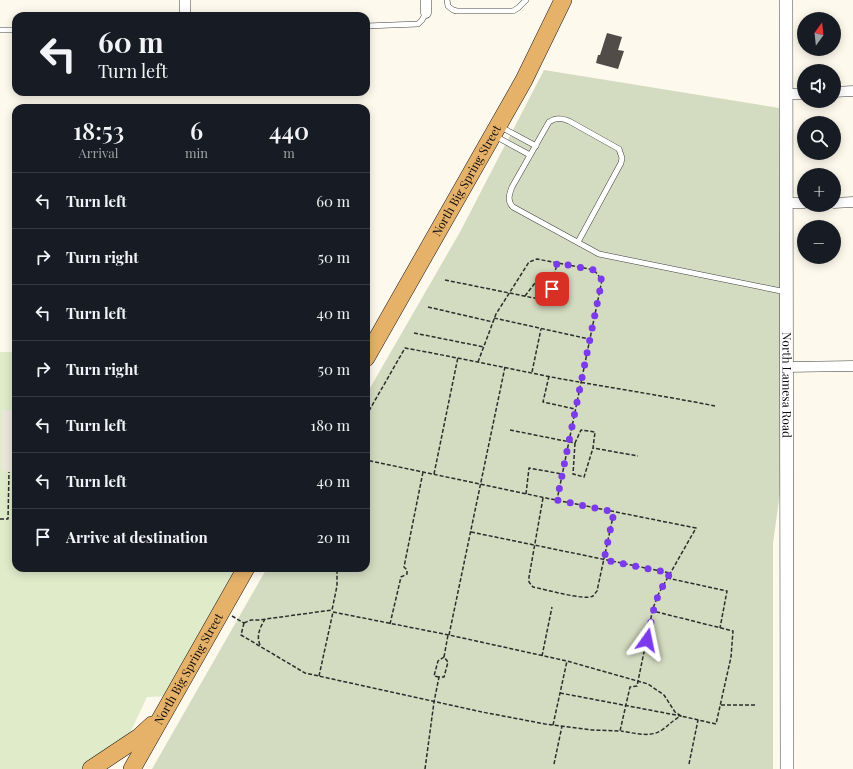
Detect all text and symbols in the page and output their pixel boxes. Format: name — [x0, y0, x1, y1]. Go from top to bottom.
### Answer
north arrow — [797, 12, 841, 56]
map controls — [797, 12, 841, 264]
text: 60 m — [98, 23, 164, 60]
icon: left — [32, 28, 84, 80]
text: Turn left — [98, 59, 168, 83]
button: sound — [797, 64, 841, 108]
text: 18:53 — [73, 114, 124, 146]
text: 6 — [190, 114, 203, 146]
text: 440 — [269, 114, 309, 146]
button: search — [797, 116, 841, 160]
street label: North Big Spring Street — [428, 121, 504, 239]
text: Arrival — [78, 144, 119, 161]
text: min — [185, 144, 208, 161]
text: m — [283, 144, 295, 161]
button: + — [797, 168, 841, 212]
icon: left — [32, 190, 54, 212]
text: Turn left — [66, 191, 127, 211]
text: 60 m — [316, 191, 350, 211]
button: − — [797, 220, 841, 264]
icon: right — [32, 246, 54, 268]
text: Turn right — [66, 247, 139, 267]
text: 50 m — [318, 247, 350, 267]
pin — [535, 272, 569, 306]
icon: arrive — [541, 278, 563, 300]
icon: left — [32, 302, 54, 324]
text: Turn left — [66, 303, 127, 323]
text: 40 m — [317, 303, 350, 323]
street label: North Lamesa Road — [779, 332, 796, 438]
icon: right — [32, 358, 54, 380]
text: Turn right — [66, 359, 139, 379]
text: 50 m — [318, 359, 350, 379]
icon: left — [32, 414, 54, 436]
text: Turn left — [66, 415, 127, 435]
text: 180 m — [311, 415, 350, 435]
icon: left — [32, 470, 54, 492]
text: Turn left — [66, 471, 127, 491]
text: 40 m — [317, 471, 350, 491]
icon: arrive — [32, 526, 54, 548]
text: Arrive at destination — [66, 527, 208, 547]
text: 20 m — [317, 527, 350, 547]
street label: North Big Spring Street — [150, 609, 226, 727]
position arrow — [626, 619, 668, 661]

